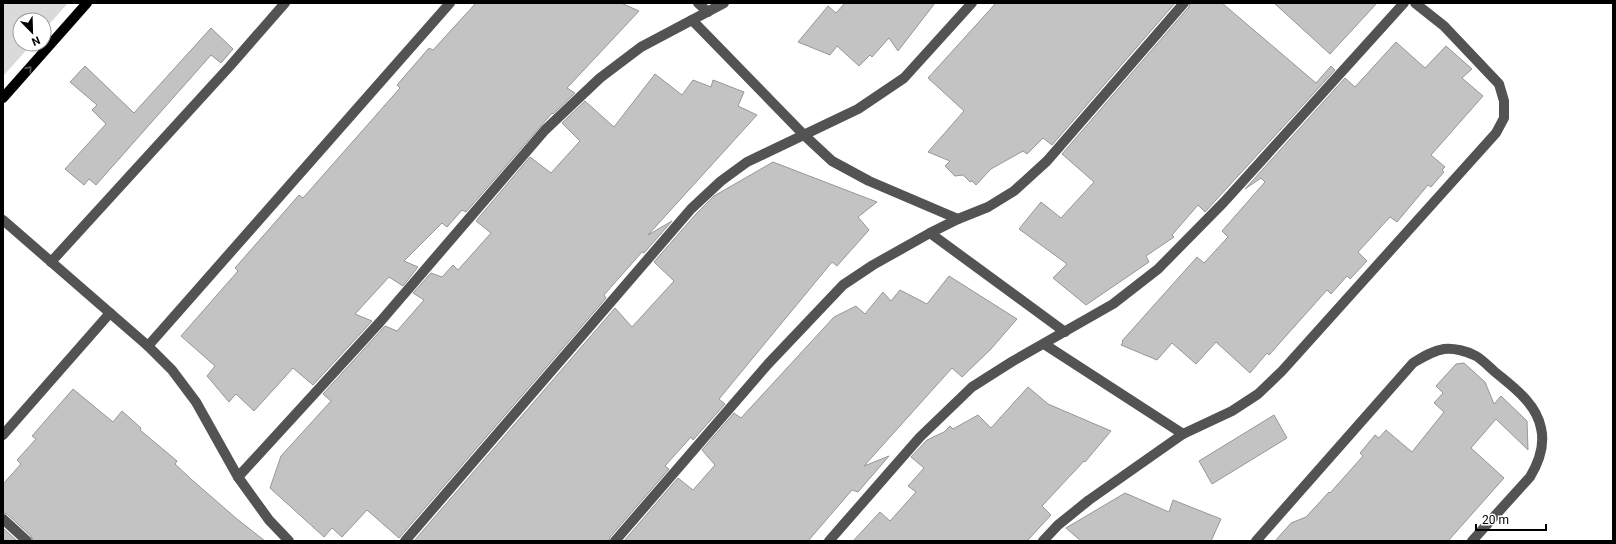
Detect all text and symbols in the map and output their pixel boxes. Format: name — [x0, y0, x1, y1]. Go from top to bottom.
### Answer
north arrow — [12, 12, 52, 52]
text: N — [29, 33, 42, 48]
one-way arrow — [24, 66, 31, 74]
scale bar — [1476, 506, 1546, 532]
text: 20 m — [1482, 513, 1509, 527]

